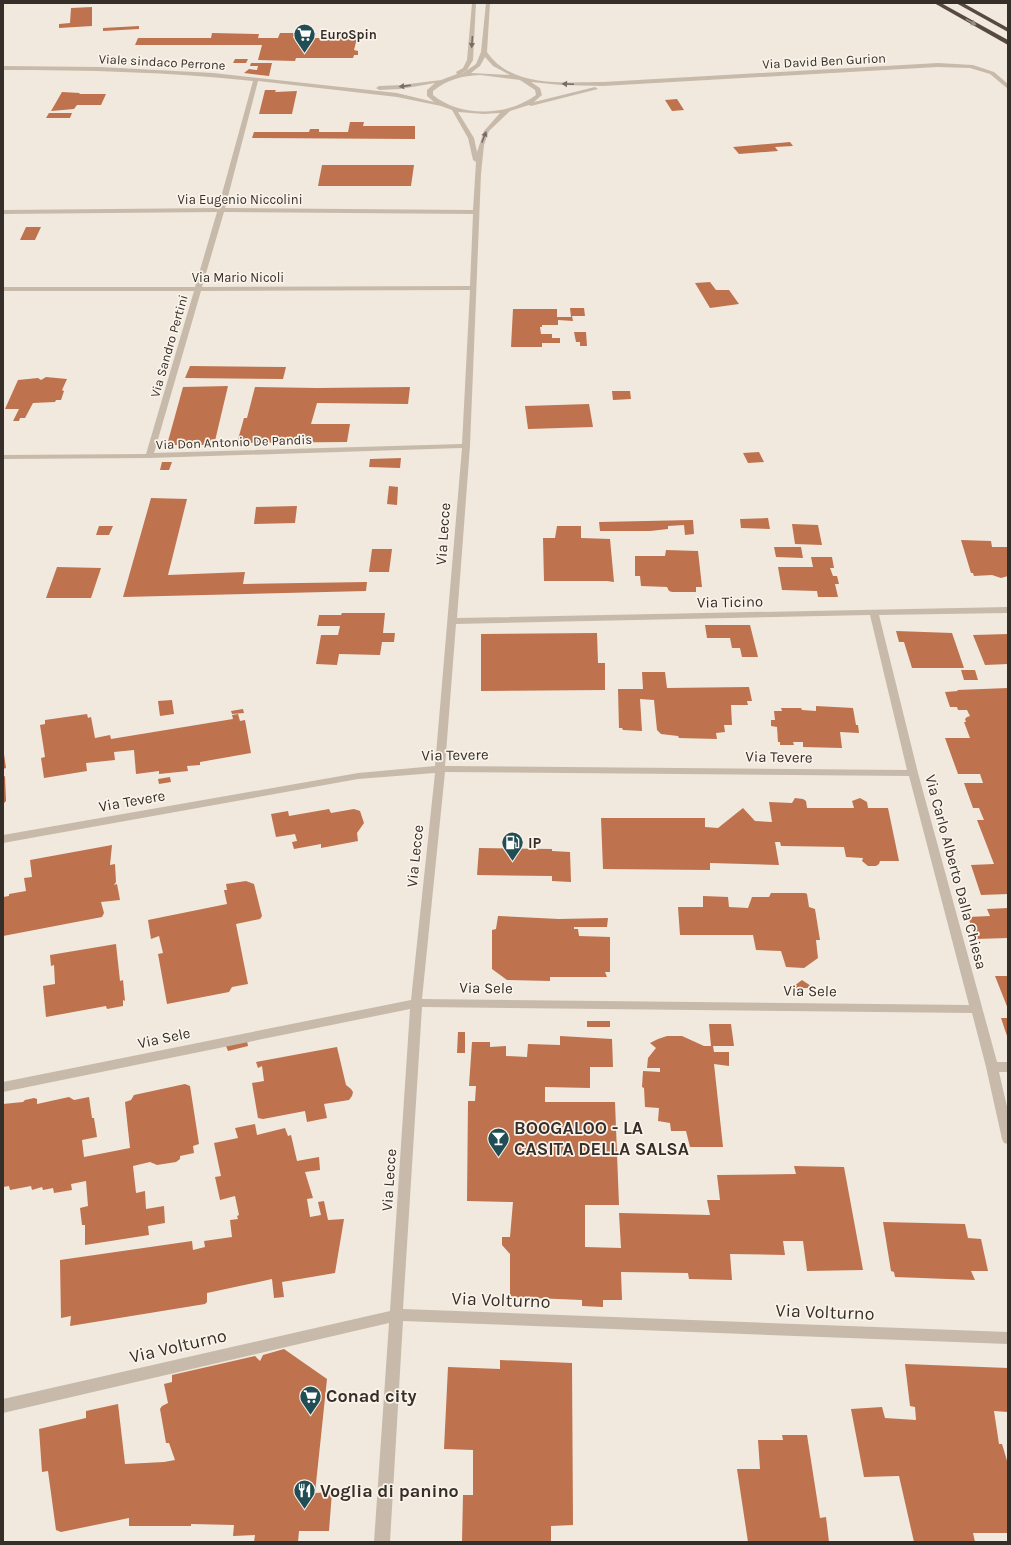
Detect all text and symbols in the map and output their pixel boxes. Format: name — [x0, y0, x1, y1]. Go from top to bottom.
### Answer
one-way arrow — [965, 19, 977, 26]
supermarket icon: EuroSpin — [291, 21, 317, 54]
place label: EuroSpin — [320, 27, 377, 42]
one-way arrow — [468, 36, 475, 48]
street label: Via David Ben Gurion — [762, 50, 886, 72]
street label: Viale sindaco Perrone — [98, 51, 226, 73]
one-way arrow — [562, 80, 574, 87]
one-way arrow — [399, 83, 412, 90]
one-way arrow — [481, 131, 487, 143]
street label: Via Eugenio Niccolini — [177, 192, 303, 207]
street label: Via Mario Nicoli — [192, 270, 284, 285]
street label: Via Sandro Pertini — [147, 293, 191, 399]
street label: Via Don Antonio De Pandis — [156, 432, 312, 452]
street label: Via Lecce — [432, 502, 454, 566]
street label: Via Ticino — [697, 592, 763, 612]
street label: Via Tevere — [421, 745, 489, 765]
street label: Via Tevere — [745, 747, 813, 767]
street label: Via Carlo Alberto Dalla Chiesa — [921, 773, 991, 971]
street label: Via Tevere — [97, 786, 167, 816]
street label: Via Lecce — [403, 824, 427, 888]
fuel station icon: IP — [500, 830, 526, 863]
place label: IP — [528, 834, 542, 852]
street label: Via Sele — [459, 979, 513, 997]
street label: Via Sele — [783, 982, 837, 1000]
street label: Via Sele — [136, 1024, 192, 1052]
place label: BOOGALOO - LA CASITA DELLA SALSA — [514, 1117, 689, 1160]
bar icon: BOOGALOO - LA CASITA DELLA SALSA — [486, 1125, 512, 1158]
street label: Via Lecce — [378, 1148, 400, 1212]
street label: Via Volturno — [451, 1287, 551, 1313]
street label: Via Volturno — [775, 1299, 875, 1325]
street label: Via Volturno — [127, 1324, 229, 1368]
supermarket icon: Conad city — [297, 1383, 323, 1416]
place label: Conad city — [326, 1385, 417, 1407]
restaurant icon: Voglia di panino — [291, 1478, 317, 1511]
place label: Voglia di panino — [320, 1480, 459, 1502]

